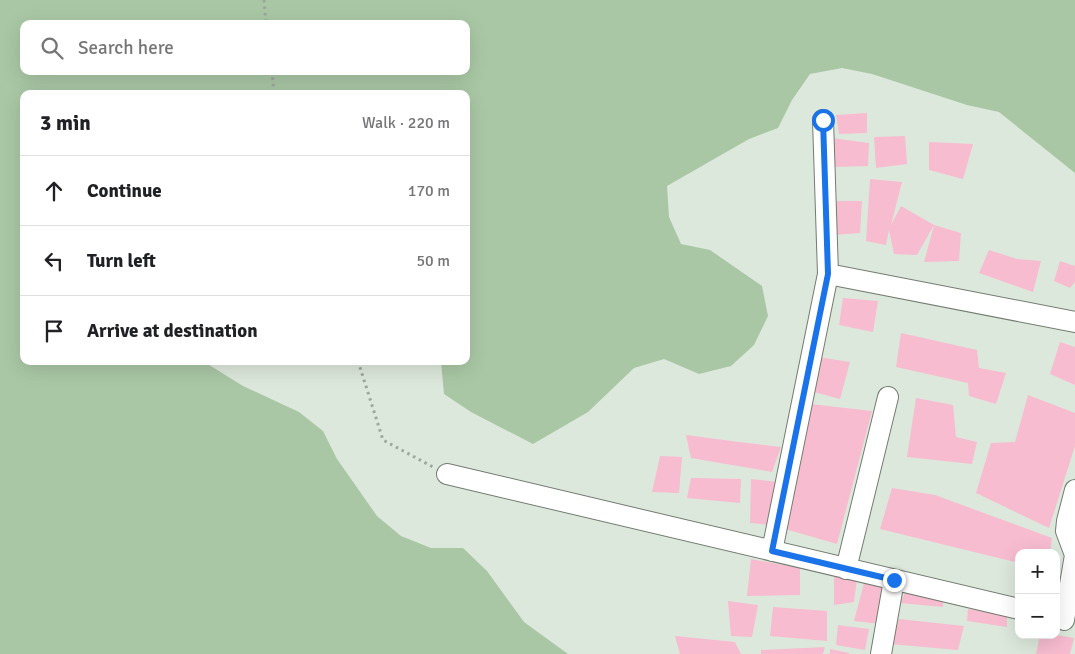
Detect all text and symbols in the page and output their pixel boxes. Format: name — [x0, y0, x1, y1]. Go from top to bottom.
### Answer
search box — [20, 20, 470, 75]
icon: search — [38, 34, 66, 62]
text: Search here — [78, 36, 174, 60]
route start — [812, 109, 835, 132]
text: 3 min — [40, 110, 91, 136]
text: Walk · 220 m — [362, 113, 450, 133]
icon: ahead — [40, 177, 68, 205]
text: Continue — [87, 179, 162, 203]
text: 170 m — [408, 181, 450, 201]
icon: left — [40, 247, 68, 275]
text: Turn left — [87, 249, 156, 273]
text: 50 m — [416, 251, 450, 271]
icon: arrive — [40, 317, 68, 345]
text: Arrive at destination — [87, 319, 258, 343]
map controls — [1015, 549, 1060, 639]
button: + — [1015, 549, 1060, 594]
route end — [883, 569, 906, 592]
button: − — [1015, 594, 1060, 639]

